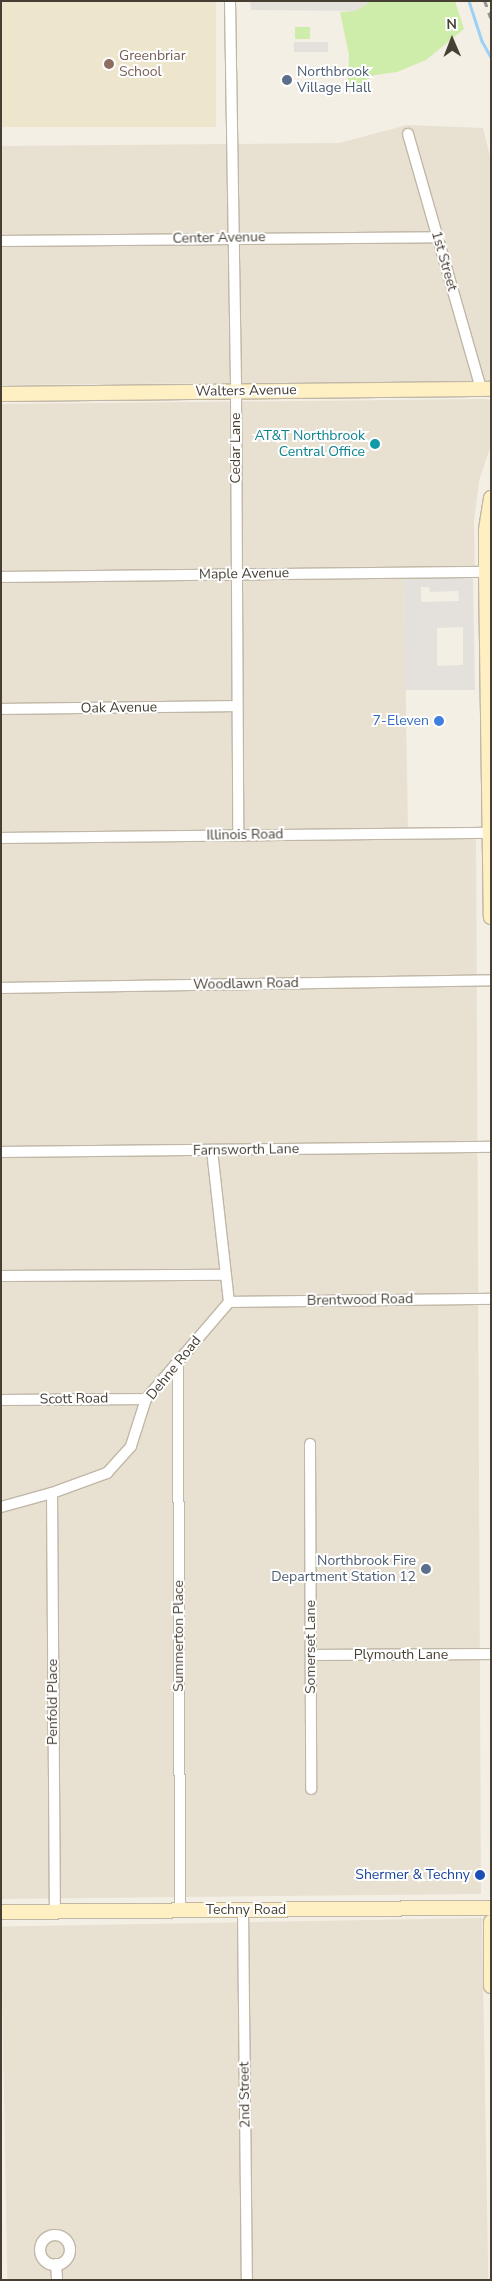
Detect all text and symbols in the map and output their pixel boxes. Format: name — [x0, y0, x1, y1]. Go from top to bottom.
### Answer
north arrow — [427, 15, 477, 65]
text: N — [446, 15, 457, 34]
place label: Greenbriar School — [119, 48, 186, 80]
marker: Greenbriar School — [103, 58, 115, 70]
place label: Northbrook Village Hall — [297, 64, 371, 96]
marker: Northbrook Village Hall — [281, 74, 293, 86]
street label: Center Avenue — [172, 229, 266, 247]
street label: 1st Street — [427, 229, 461, 293]
street label: Walters Avenue — [195, 382, 297, 400]
street label: Cedar Lane — [228, 413, 244, 483]
place label: AT&T Northbrook Central Office — [254, 428, 365, 461]
marker: AT&T Northbrook Central Office — [369, 438, 381, 450]
street label: Maple Avenue — [199, 565, 289, 583]
street label: Oak Avenue — [81, 699, 157, 717]
place label: 7-Eleven — [373, 713, 429, 729]
marker: 7-Eleven — [433, 715, 445, 727]
street label: Illinois Road — [206, 826, 284, 844]
street label: Woodlawn Road — [193, 975, 299, 993]
street label: Farnsworth Lane — [193, 1141, 299, 1159]
street label: Brentwood Road — [307, 1291, 413, 1309]
street label: Dehne Road — [143, 1333, 205, 1403]
street label: Scott Road — [40, 1390, 108, 1408]
place label: Northbrook Fire Department Station 12 — [271, 1553, 416, 1585]
marker: Northbrook Fire Department Station 12 — [420, 1563, 432, 1575]
street label: Summerton Place — [171, 1580, 187, 1692]
street label: Somerset Lane — [303, 1600, 319, 1694]
street label: Plymouth Lane — [354, 1647, 448, 1663]
street label: Penfold Place — [45, 1659, 61, 1745]
place label: Shermer & Techny — [355, 1867, 470, 1883]
marker: Shermer & Techny — [474, 1869, 486, 1881]
street label: Techny Road — [206, 1902, 286, 1918]
street label: 2nd Street — [236, 2062, 254, 2128]

